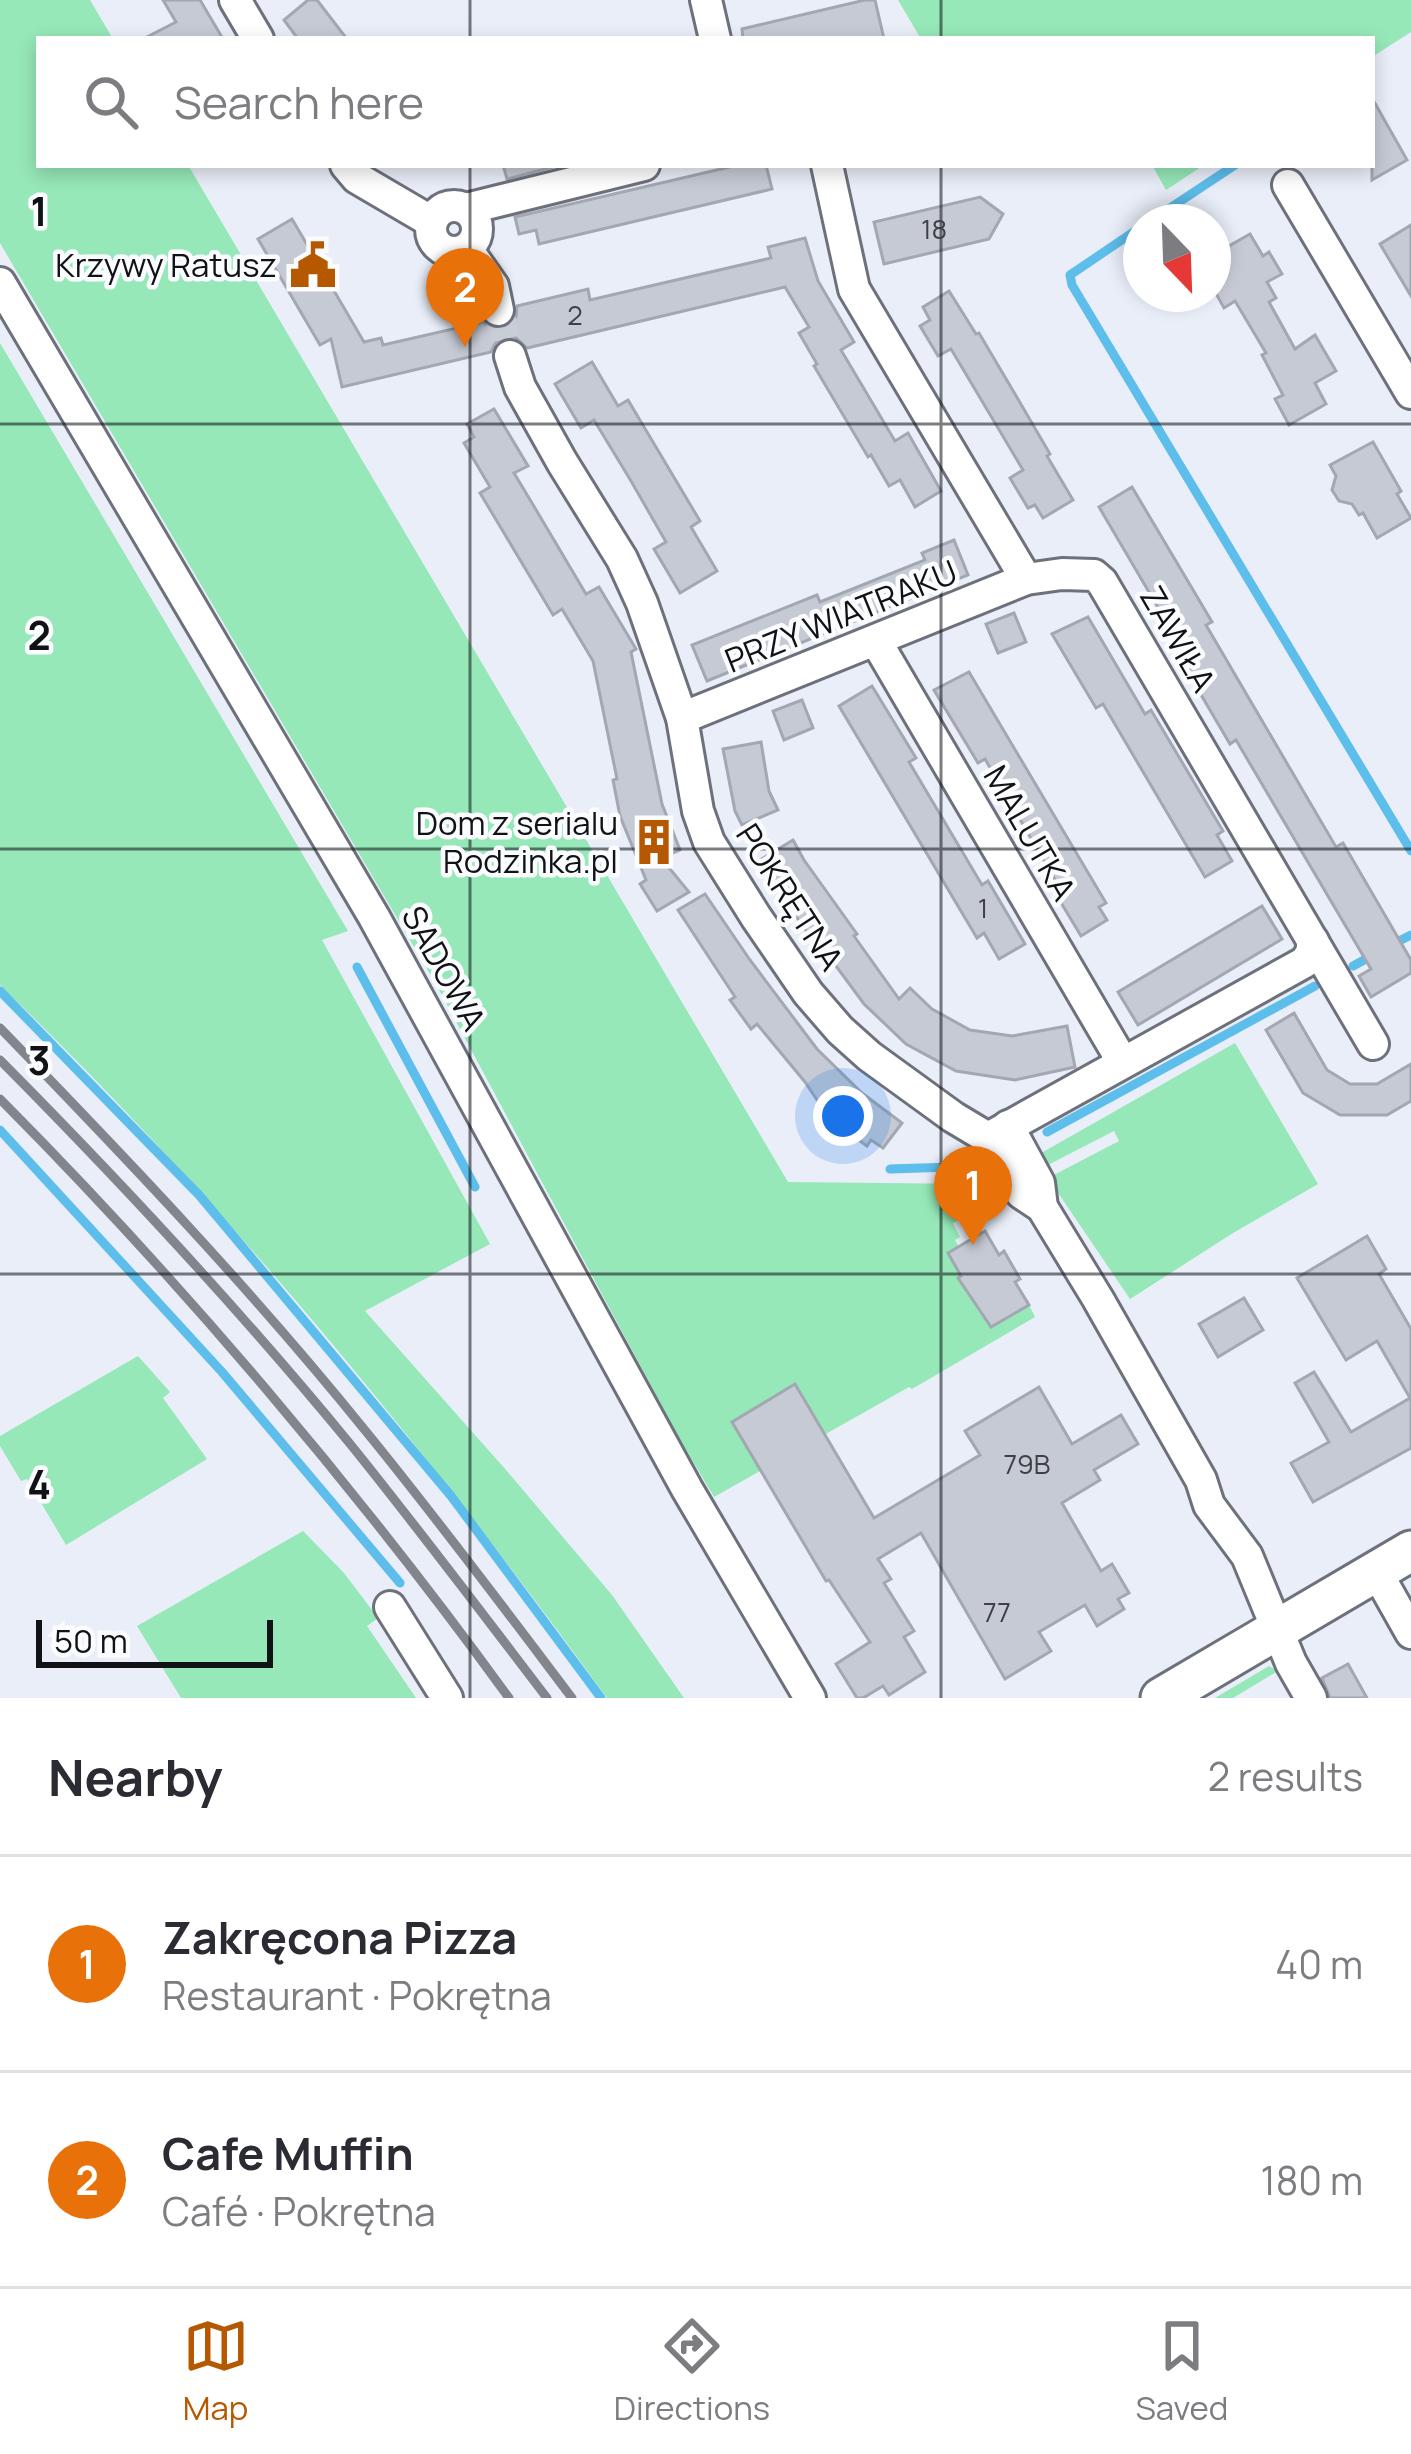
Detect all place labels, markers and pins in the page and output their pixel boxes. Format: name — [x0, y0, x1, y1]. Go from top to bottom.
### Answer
public building icon: Krzywy Ratusz — [288, 240, 338, 290]
place label: Krzywy Ratusz — [55, 242, 277, 287]
pin: 2 — [426, 248, 504, 347]
place label: Dom z serialu Rodzinka.pl — [416, 800, 618, 883]
building icon: Dom z serialu Rodzinka.pl — [629, 817, 679, 867]
pin: 1 — [934, 1146, 1012, 1245]

